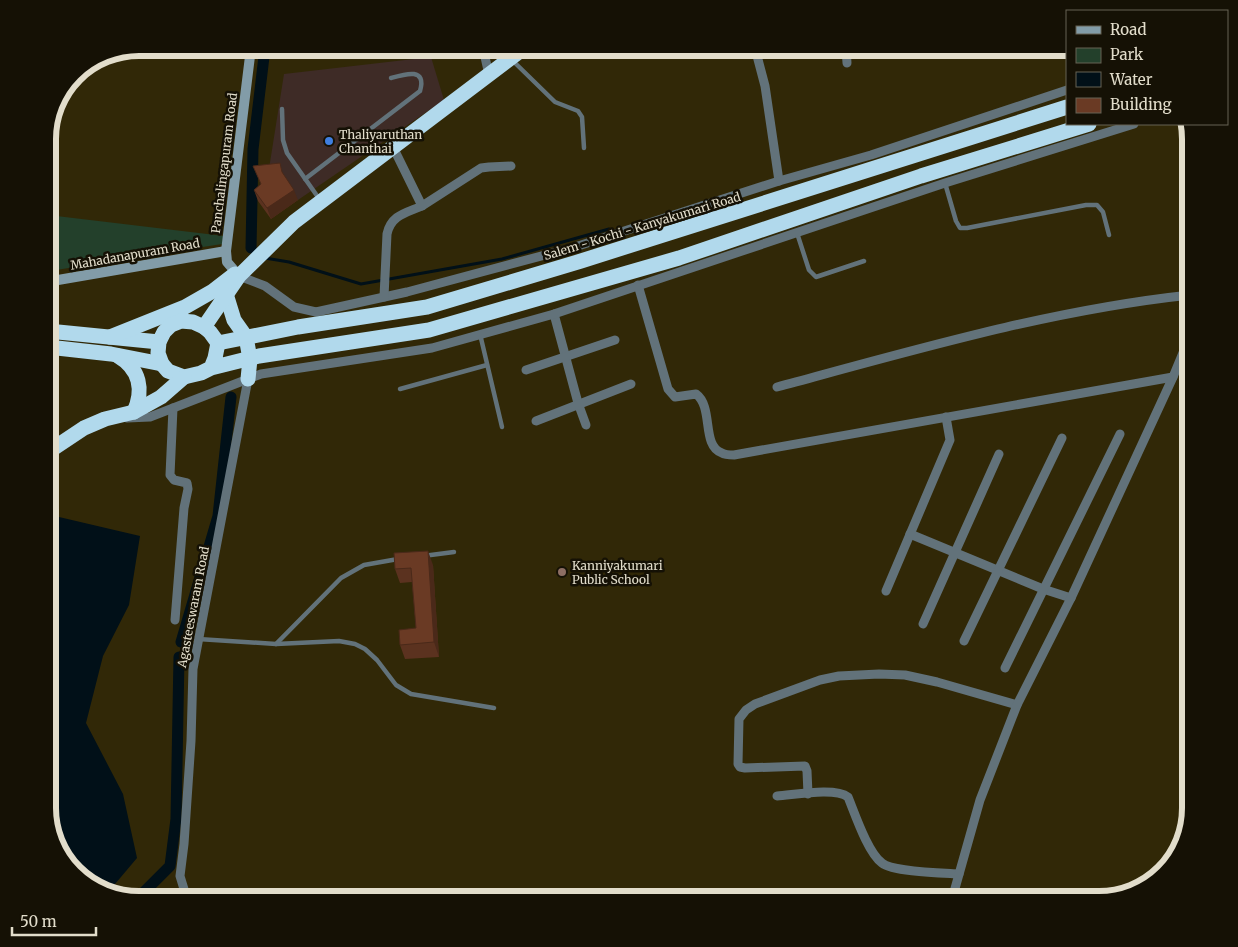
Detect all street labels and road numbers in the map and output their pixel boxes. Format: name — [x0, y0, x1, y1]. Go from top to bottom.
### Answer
street label: Panchalingapuram Road — [208, 92, 240, 234]
street label: Salem - Kochi - Kanyakumari Road — [542, 189, 742, 263]
street label: Mahadanapuram Road — [69, 235, 201, 273]
street label: Agasteeswaram Road — [174, 545, 212, 670]

